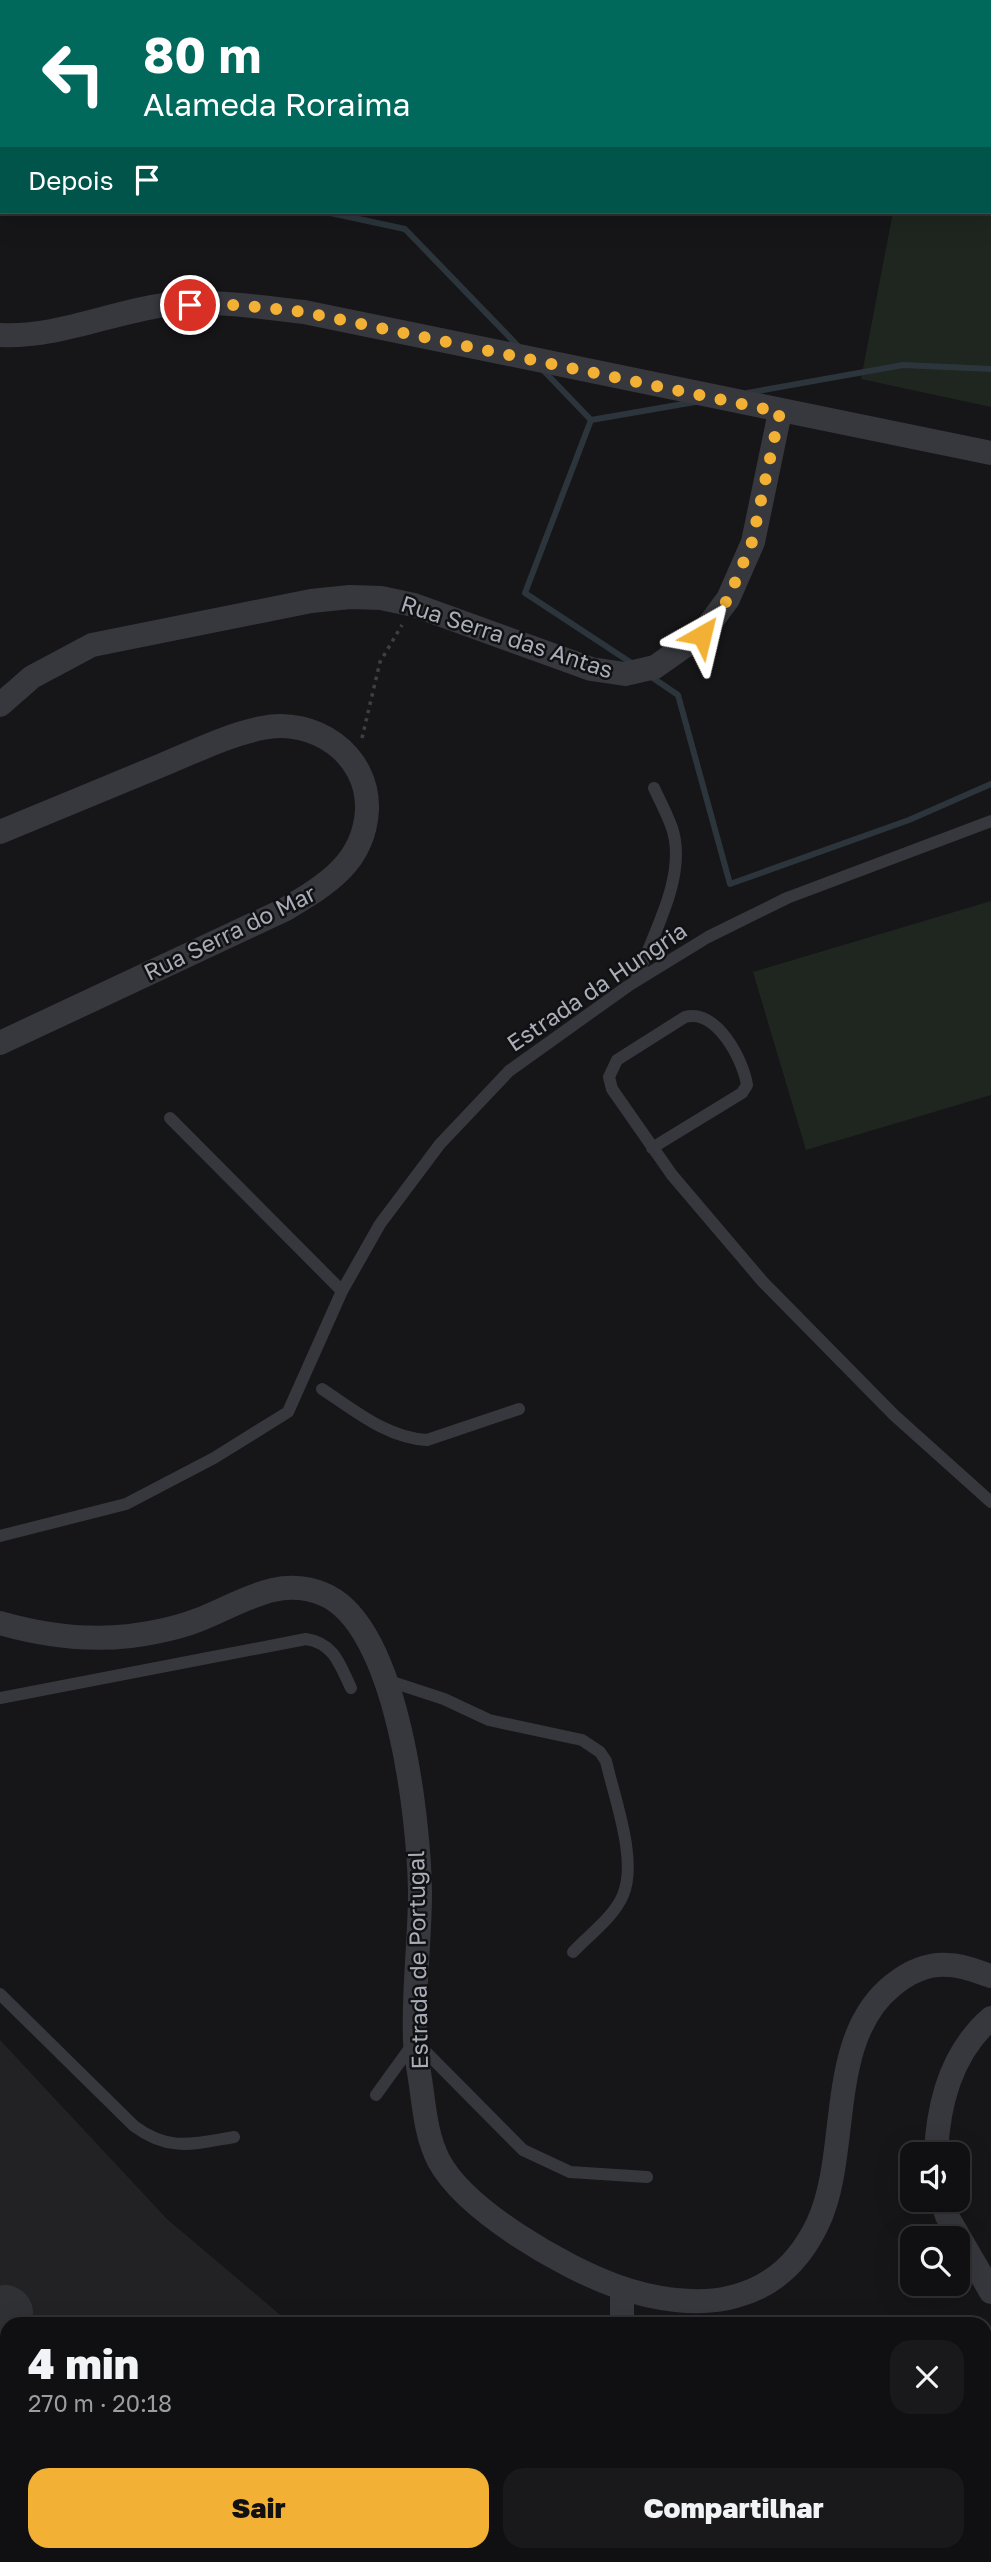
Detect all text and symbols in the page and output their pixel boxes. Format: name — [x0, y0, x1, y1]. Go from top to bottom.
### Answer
text: 80 m — [143, 25, 261, 84]
icon: left — [28, 28, 119, 119]
text: Alameda Roraima — [143, 85, 411, 123]
icon: arrive — [128, 161, 166, 199]
text: Depois — [28, 165, 114, 196]
pin — [160, 275, 220, 335]
icon: arrive — [171, 286, 209, 324]
street label: Rua Serra das Antas — [398, 589, 617, 684]
position arrow — [665, 598, 739, 672]
street label: Rua Serra do Mar — [139, 878, 320, 986]
street label: Estrada da Hungria — [501, 916, 692, 1057]
street label: Estrada de Portugal — [401, 1850, 433, 2070]
map controls — [900, 2142, 970, 2296]
button: sound — [900, 2142, 970, 2212]
button: search — [900, 2226, 970, 2296]
text: 4 min — [28, 2338, 139, 2388]
button: close — [890, 2340, 964, 2414]
text: 270 m · 20:18 — [28, 2389, 172, 2417]
button: Sair — [28, 2468, 489, 2548]
button: Compartilhar — [503, 2468, 964, 2548]

